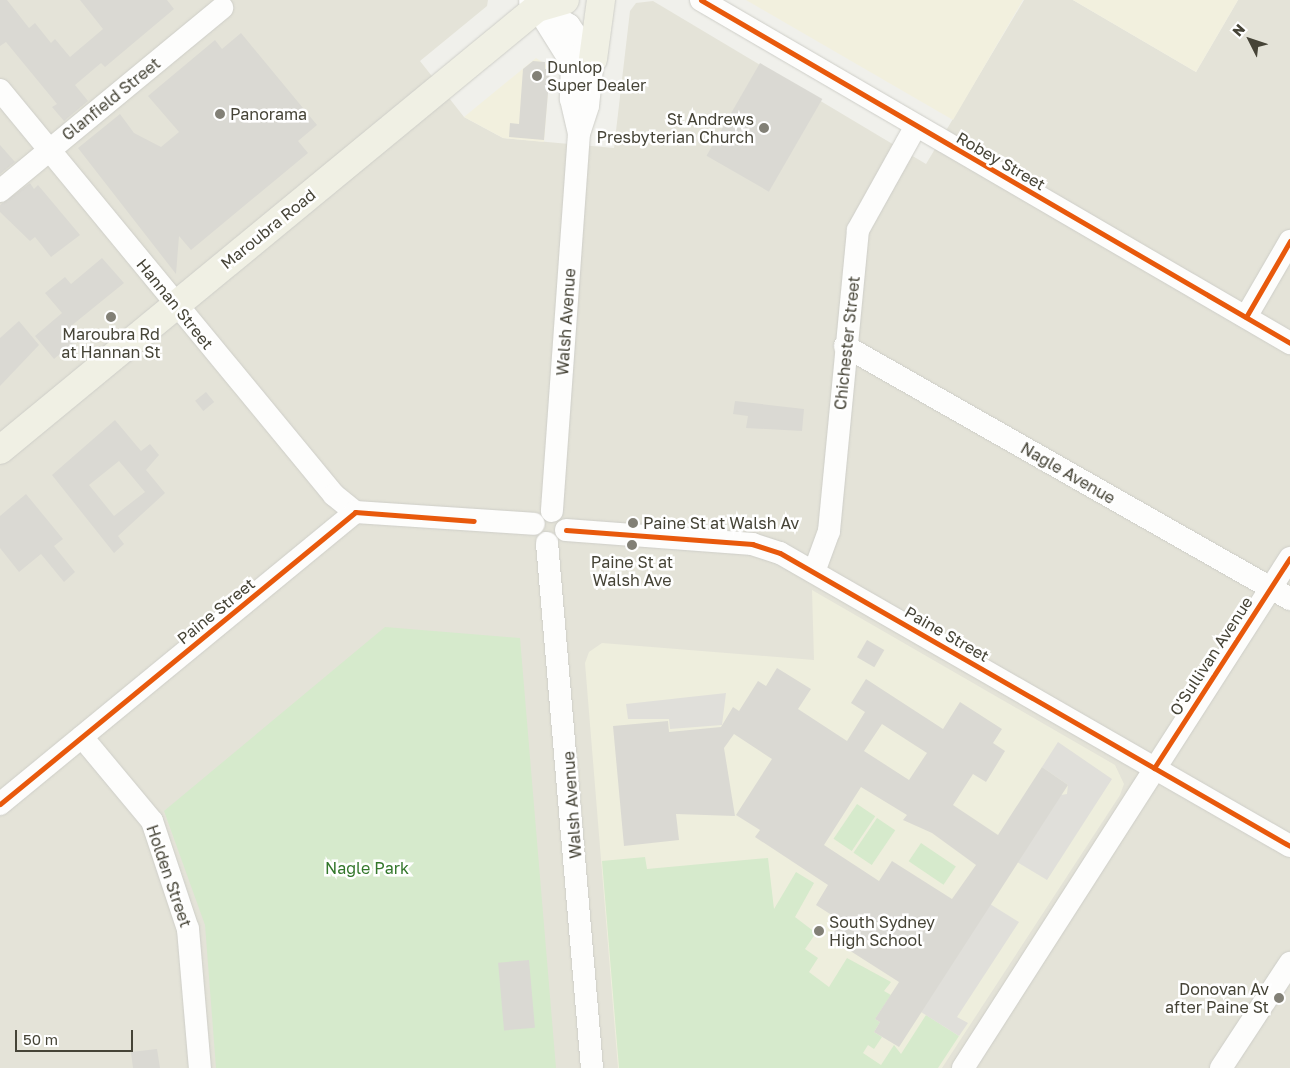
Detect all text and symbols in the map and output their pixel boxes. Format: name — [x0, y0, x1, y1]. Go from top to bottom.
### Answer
north arrow — [1225, 15, 1275, 65]
text: N — [1228, 20, 1248, 39]
street label: Glanfield Street — [58, 54, 164, 144]
place label: Dunlop Super Dealer — [547, 57, 646, 95]
marker: Dunlop Super Dealer — [531, 70, 543, 82]
place label: Panorama — [230, 104, 307, 124]
marker: Panorama — [214, 108, 226, 120]
place label: St Andrews Presbyterian Church — [597, 109, 754, 147]
marker: St Andrews Presbyterian Church — [758, 122, 770, 134]
street label: Robey Street — [953, 128, 1049, 194]
street label: Maroubra Road — [217, 185, 319, 273]
street label: Hannan Street — [133, 255, 217, 353]
street label: Walsh Avenue — [553, 268, 579, 376]
street label: Chichester Street — [830, 275, 864, 411]
marker: Maroubra Rd at Hannan St — [105, 311, 117, 323]
place label: Maroubra Rd at Hannan St — [61, 324, 161, 362]
street label: Nagle Avenue — [1017, 438, 1119, 508]
place label: Paine St at Walsh Av — [643, 513, 799, 533]
marker: Paine St at Walsh Av — [627, 517, 639, 529]
marker: Paine St at Walsh Ave — [626, 539, 638, 551]
place label: Paine St at Walsh Ave — [591, 552, 673, 590]
street label: Paine Street — [173, 574, 259, 648]
street label: O'Sullivan Avenue — [1165, 593, 1257, 719]
street label: Paine Street — [901, 602, 993, 666]
street label: Walsh Avenue — [559, 751, 585, 859]
street label: Holden Street — [142, 822, 196, 930]
park label: Nagle Park — [325, 858, 409, 878]
place label: South Sydney High School — [829, 912, 935, 950]
marker: South Sydney High School — [813, 925, 825, 937]
place label: Donovan Av after Paine St — [1165, 979, 1269, 1017]
marker: Donovan Av after Paine St — [1273, 992, 1285, 1004]
scale bar — [18, 1020, 135, 1052]
text: 50 m — [23, 1030, 58, 1048]

